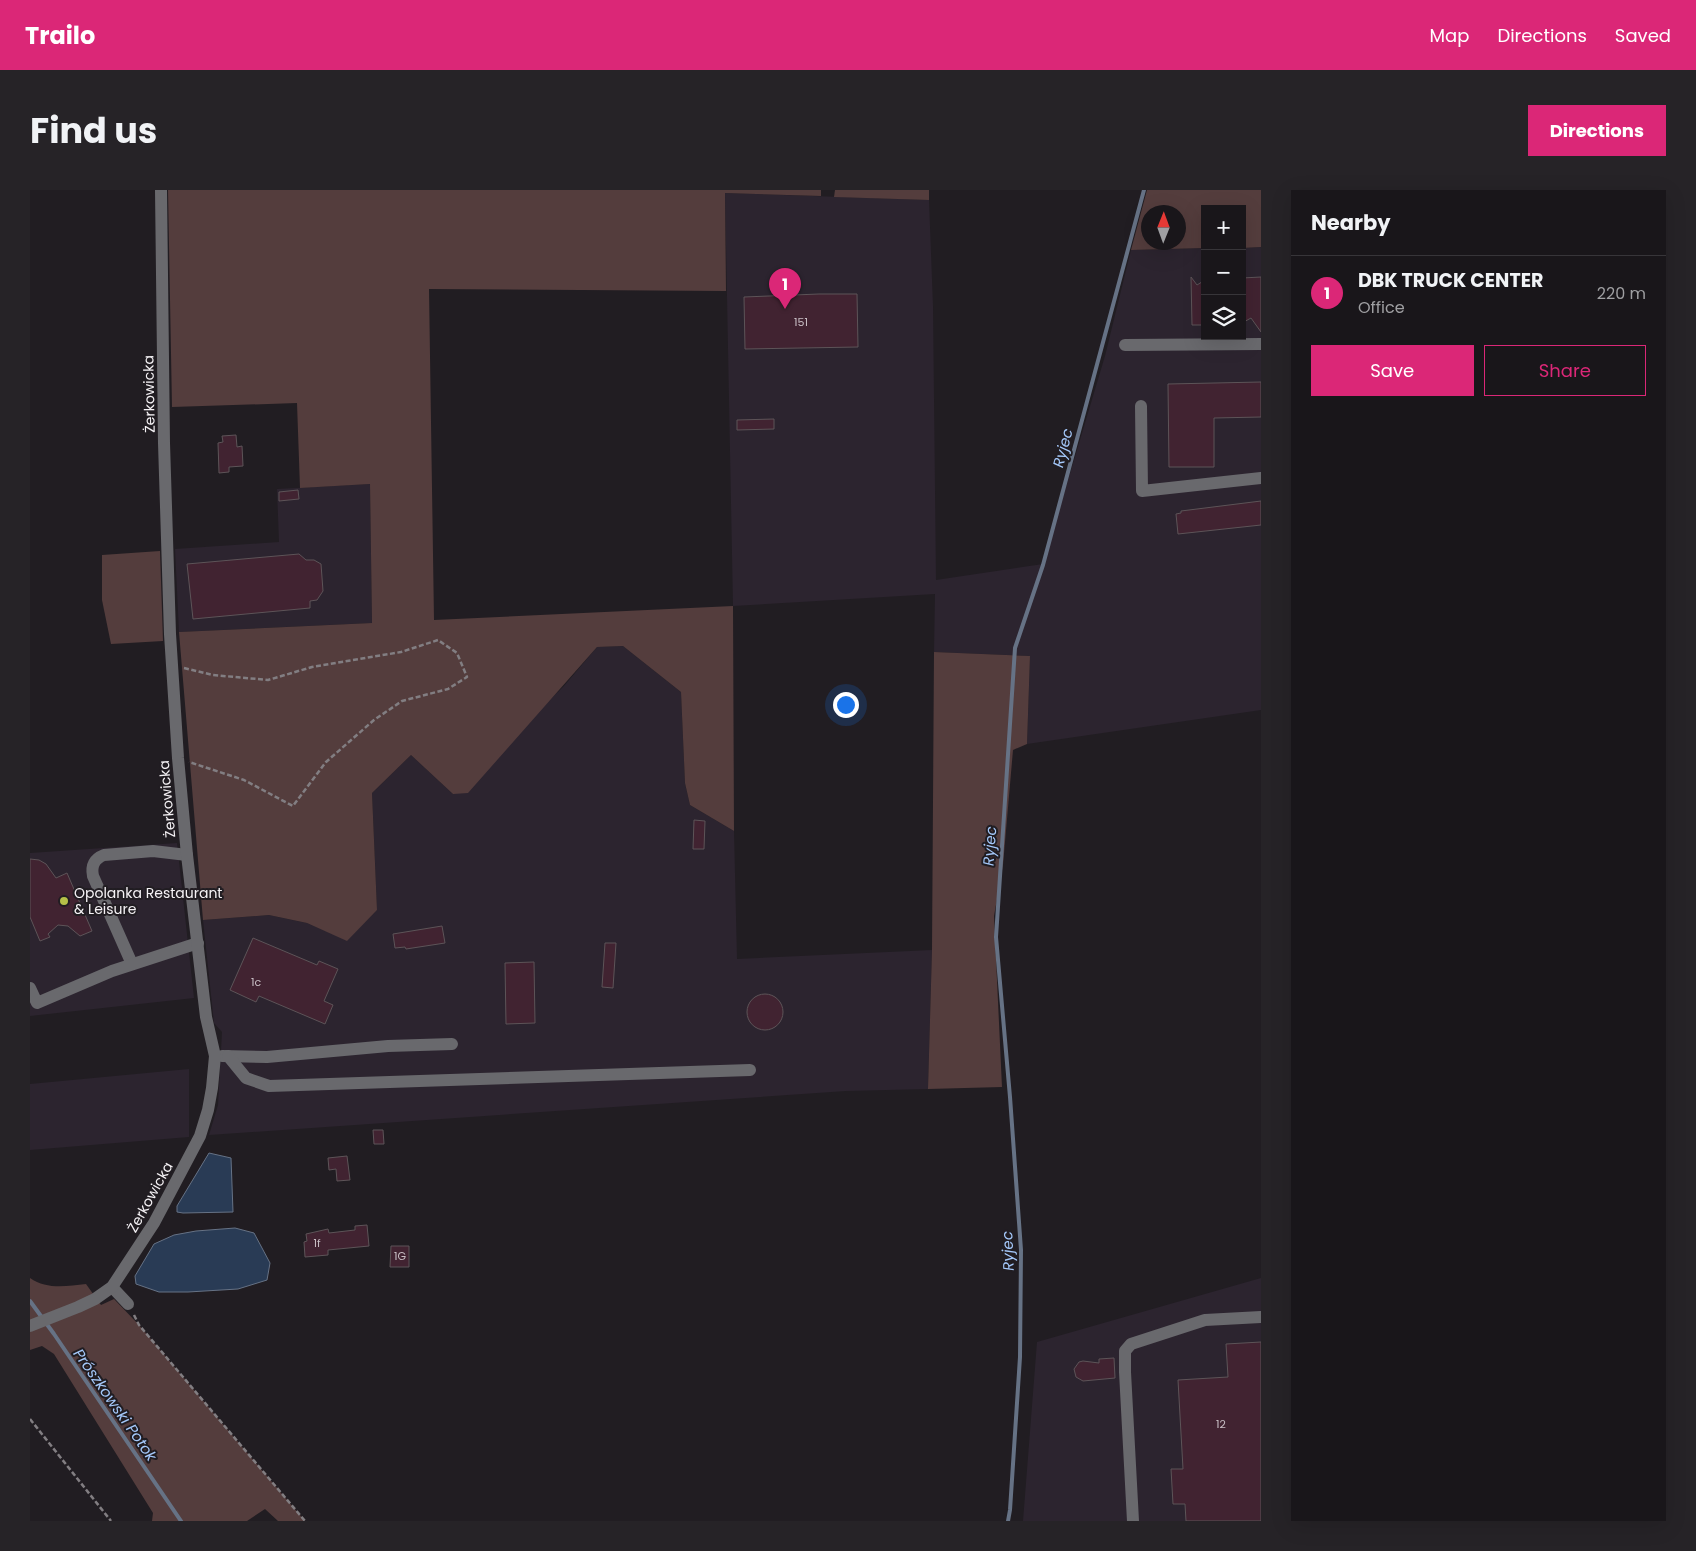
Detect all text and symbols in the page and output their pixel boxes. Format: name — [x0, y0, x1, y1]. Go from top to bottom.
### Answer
text: Trailo — [25, 19, 95, 52]
text: Map — [1430, 23, 1469, 48]
text: Directions — [1497, 23, 1587, 48]
text: Saved — [1615, 23, 1671, 48]
button: Directions — [1528, 105, 1666, 156]
text: Find us — [30, 106, 157, 155]
north arrow — [1141, 205, 1186, 250]
map controls — [1201, 205, 1246, 340]
button: + — [1201, 205, 1246, 250]
text: Nearby — [1311, 208, 1391, 237]
button: − — [1201, 250, 1246, 295]
text: DBK TRUCK CENTER — [1358, 267, 1543, 294]
pin: 1 — [769, 268, 801, 309]
text: 1 — [1324, 282, 1330, 305]
text: 220 m — [1597, 282, 1646, 305]
button: layers — [1201, 295, 1246, 340]
text: Office — [1358, 296, 1405, 319]
house number: 151 — [794, 314, 808, 330]
button: Save — [1311, 345, 1474, 396]
button: Share — [1484, 345, 1646, 396]
street label: Żerkowicka — [138, 355, 160, 433]
water label: Ryjec — [1047, 426, 1078, 470]
your location — [833, 692, 859, 718]
street label: Żerkowicka — [154, 759, 180, 839]
water label: Ryjec — [978, 825, 1001, 867]
place label: Opolanka Restaurant & Leisure — [74, 883, 222, 919]
marker: Opolanka Restaurant & Leisure — [58, 895, 70, 907]
house number: 1c — [251, 974, 261, 990]
street label: Żerkowicka — [122, 1158, 178, 1236]
water label: Ryjec — [996, 1231, 1019, 1271]
house number: 1f — [313, 1235, 321, 1251]
house number: 1G — [394, 1248, 406, 1264]
water label: Prószkowski Potok — [69, 1344, 163, 1466]
house number: 12 — [1216, 1416, 1226, 1432]

